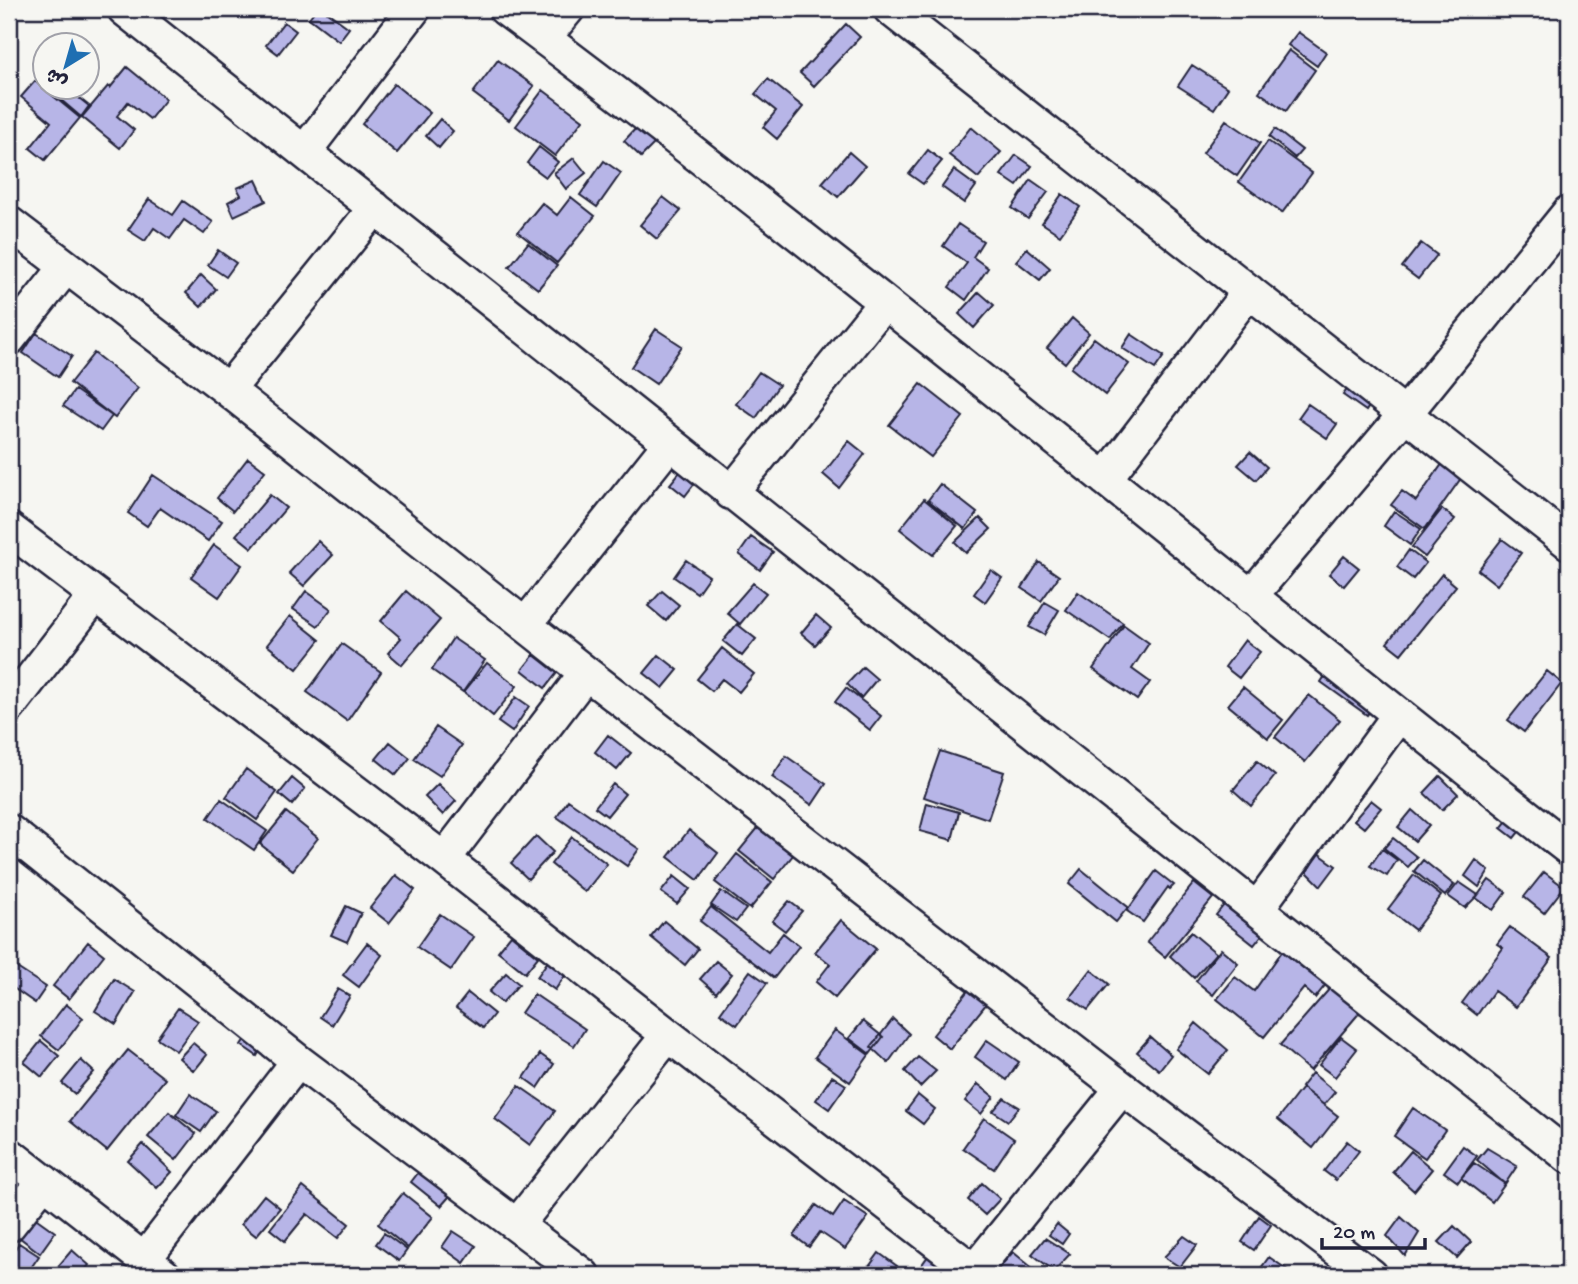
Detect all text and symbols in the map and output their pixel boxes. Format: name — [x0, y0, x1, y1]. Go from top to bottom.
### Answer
north arrow — [32, 32, 102, 102]
text: ش — [43, 61, 73, 92]
scale bar — [1322, 1207, 1426, 1251]
text: 20 m — [1333, 1222, 1375, 1247]

